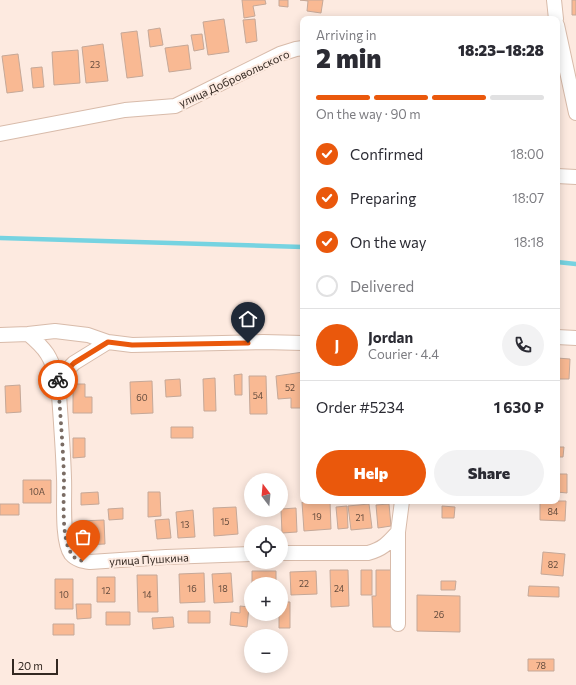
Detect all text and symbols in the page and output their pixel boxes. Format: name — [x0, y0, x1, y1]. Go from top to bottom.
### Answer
text: Arriving in — [316, 27, 376, 43]
text: 18:23–18:28 — [458, 41, 544, 59]
text: 2 min — [316, 42, 381, 73]
street label: улица Добровольского — [177, 46, 292, 109]
house number: 23 — [90, 59, 100, 70]
text: On the way · 90 m — [316, 106, 421, 122]
icon: check — [316, 143, 338, 165]
text: Confirmed — [350, 145, 423, 163]
text: 18:00 — [511, 146, 544, 162]
icon: check — [316, 187, 338, 209]
text: Preparing — [350, 189, 416, 207]
text: 18:07 — [512, 190, 544, 206]
icon: check — [316, 231, 338, 253]
text: On the way — [350, 233, 427, 251]
text: 18:18 — [514, 234, 544, 250]
text: Delivered — [350, 277, 414, 295]
pin — [231, 302, 265, 343]
icon: home — [237, 308, 259, 330]
button: phone — [502, 324, 544, 366]
text: Jordan — [368, 328, 413, 346]
text: J — [335, 336, 339, 354]
text: Courier · 4.4 — [368, 346, 439, 362]
courier — [38, 360, 78, 400]
icon: bike — [47, 369, 69, 391]
house number: 52 — [285, 382, 295, 393]
house number: 54 — [253, 390, 264, 401]
house number: 60 — [136, 392, 148, 403]
text: Order #5234 — [316, 398, 404, 416]
text: 1 630 ₽ — [494, 398, 544, 416]
button: Help — [316, 450, 426, 496]
button: Share — [434, 450, 544, 496]
north arrow — [244, 473, 288, 517]
map controls — [244, 473, 288, 673]
house number: 10А — [29, 486, 45, 497]
house number: 84 — [548, 506, 559, 517]
house number: 19 — [312, 511, 322, 522]
house number: 21 — [356, 512, 364, 523]
house number: 15 — [220, 516, 230, 527]
house number: 13 — [181, 519, 189, 530]
pin — [66, 520, 100, 561]
button: locate — [244, 525, 288, 569]
icon: bag — [72, 526, 94, 548]
street label: улица Пушкина — [109, 550, 189, 568]
house number: 82 — [548, 559, 558, 570]
button: + — [244, 577, 288, 621]
house number: 22 — [299, 578, 309, 589]
house number: 16 — [187, 583, 197, 594]
house number: 18 — [218, 583, 228, 594]
house number: 24 — [334, 583, 345, 594]
house number: 12 — [102, 585, 110, 596]
house number: 10 — [59, 589, 69, 600]
house number: 14 — [142, 589, 152, 600]
house number: 26 — [434, 609, 444, 620]
button: − — [244, 629, 288, 673]
scale bar — [12, 657, 58, 676]
text: 20 m — [18, 659, 43, 672]
house number: 78 — [536, 660, 546, 671]

